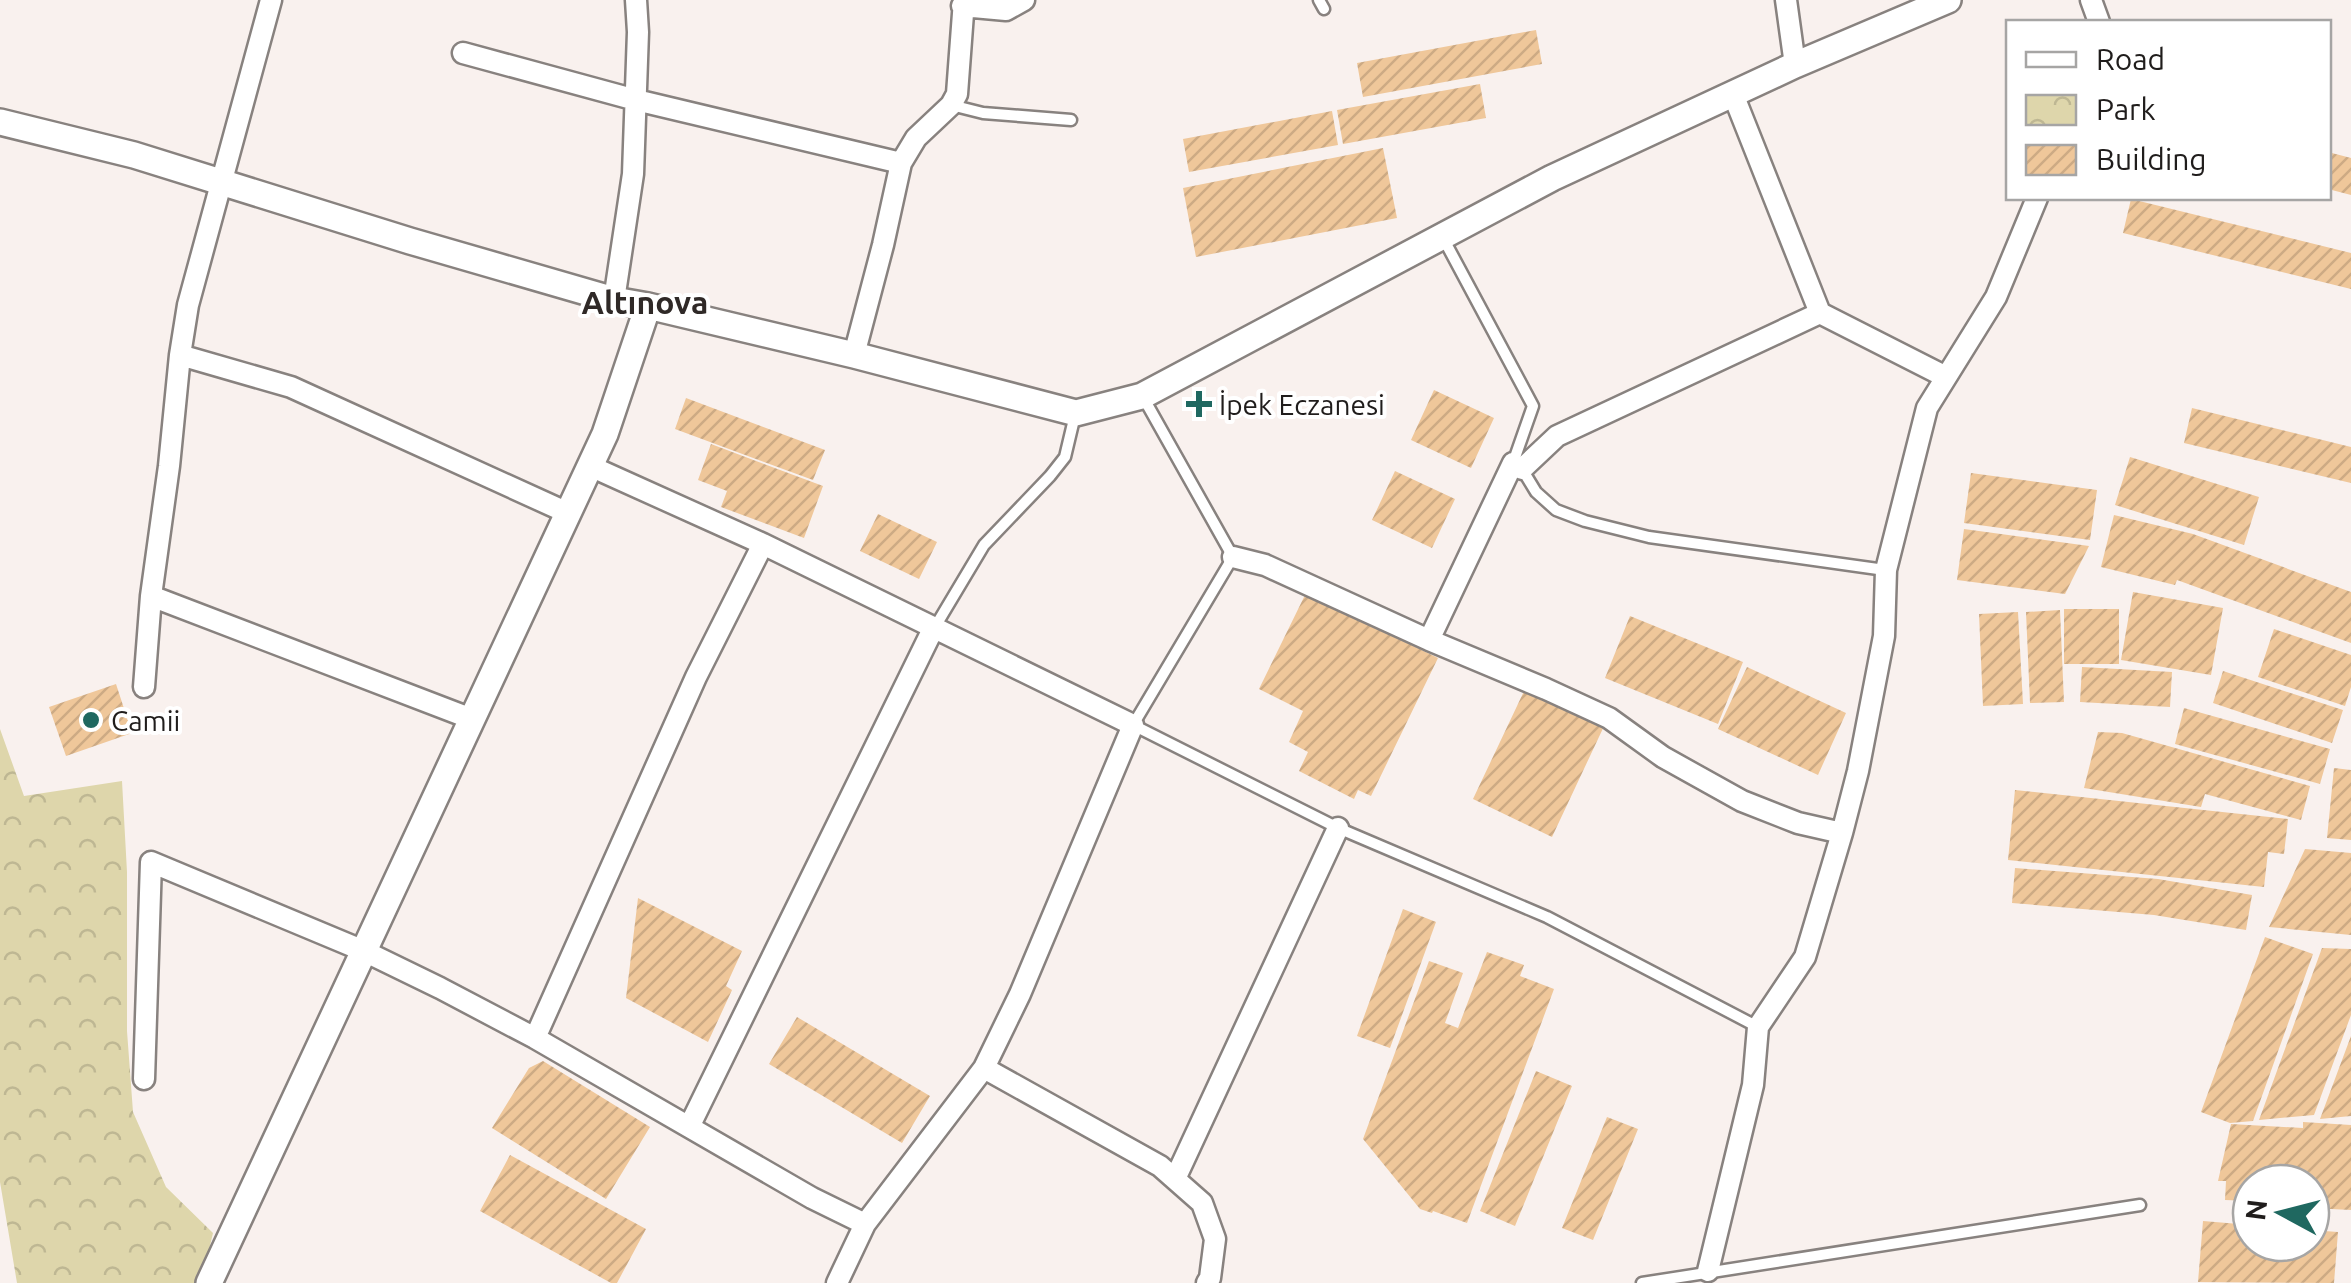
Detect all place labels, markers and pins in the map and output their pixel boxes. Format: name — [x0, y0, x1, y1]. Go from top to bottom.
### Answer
place label: İpek Eczanesi — [1219, 389, 1385, 420]
marker: İpek Eczanesi — [1188, 393, 1210, 415]
place label: Camii — [111, 705, 180, 736]
marker: Camii — [80, 709, 102, 731]

